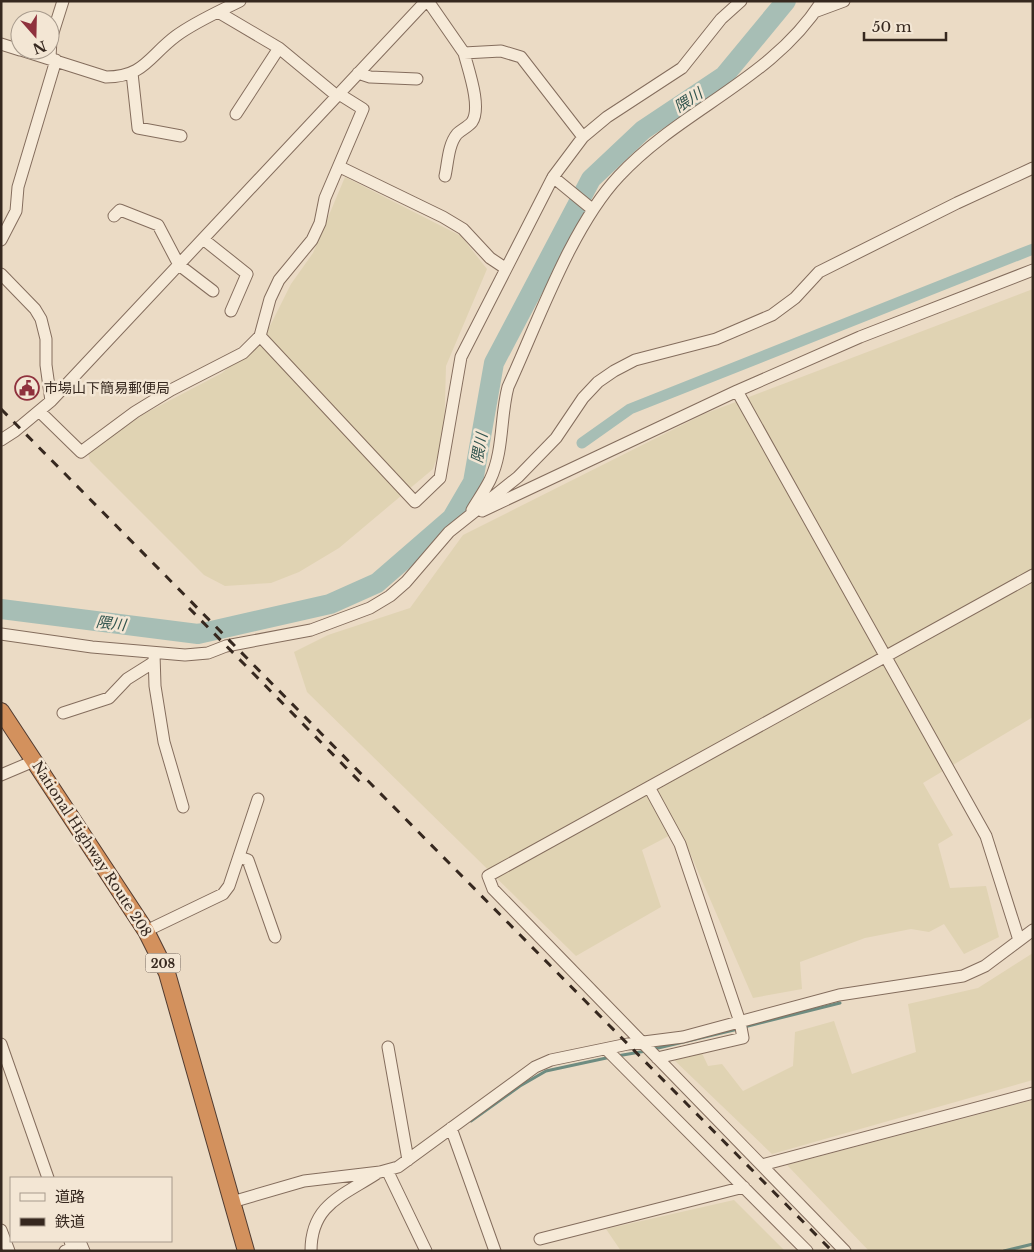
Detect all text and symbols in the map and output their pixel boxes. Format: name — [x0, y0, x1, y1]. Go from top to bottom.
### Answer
north arrow — [10, 10, 60, 60]
scale bar — [864, 10, 946, 42]
text: 50 m — [872, 17, 912, 36]
text: N — [30, 37, 49, 58]
water label: 隈川 — [670, 83, 707, 116]
public building icon: 市場山下簡易郵便局 — [14, 375, 40, 401]
place label: 市場山下簡易郵便局 — [44, 379, 170, 397]
water label: 隈川 — [467, 430, 491, 464]
water label: 隈川 — [95, 612, 129, 635]
street label: National Highway Route 208 — [28, 758, 156, 940]
road number: 208 — [146, 954, 180, 972]
legend — [10, 1177, 172, 1242]
text: 道路 — [55, 1187, 85, 1206]
text: 鉄道 — [55, 1212, 85, 1231]

